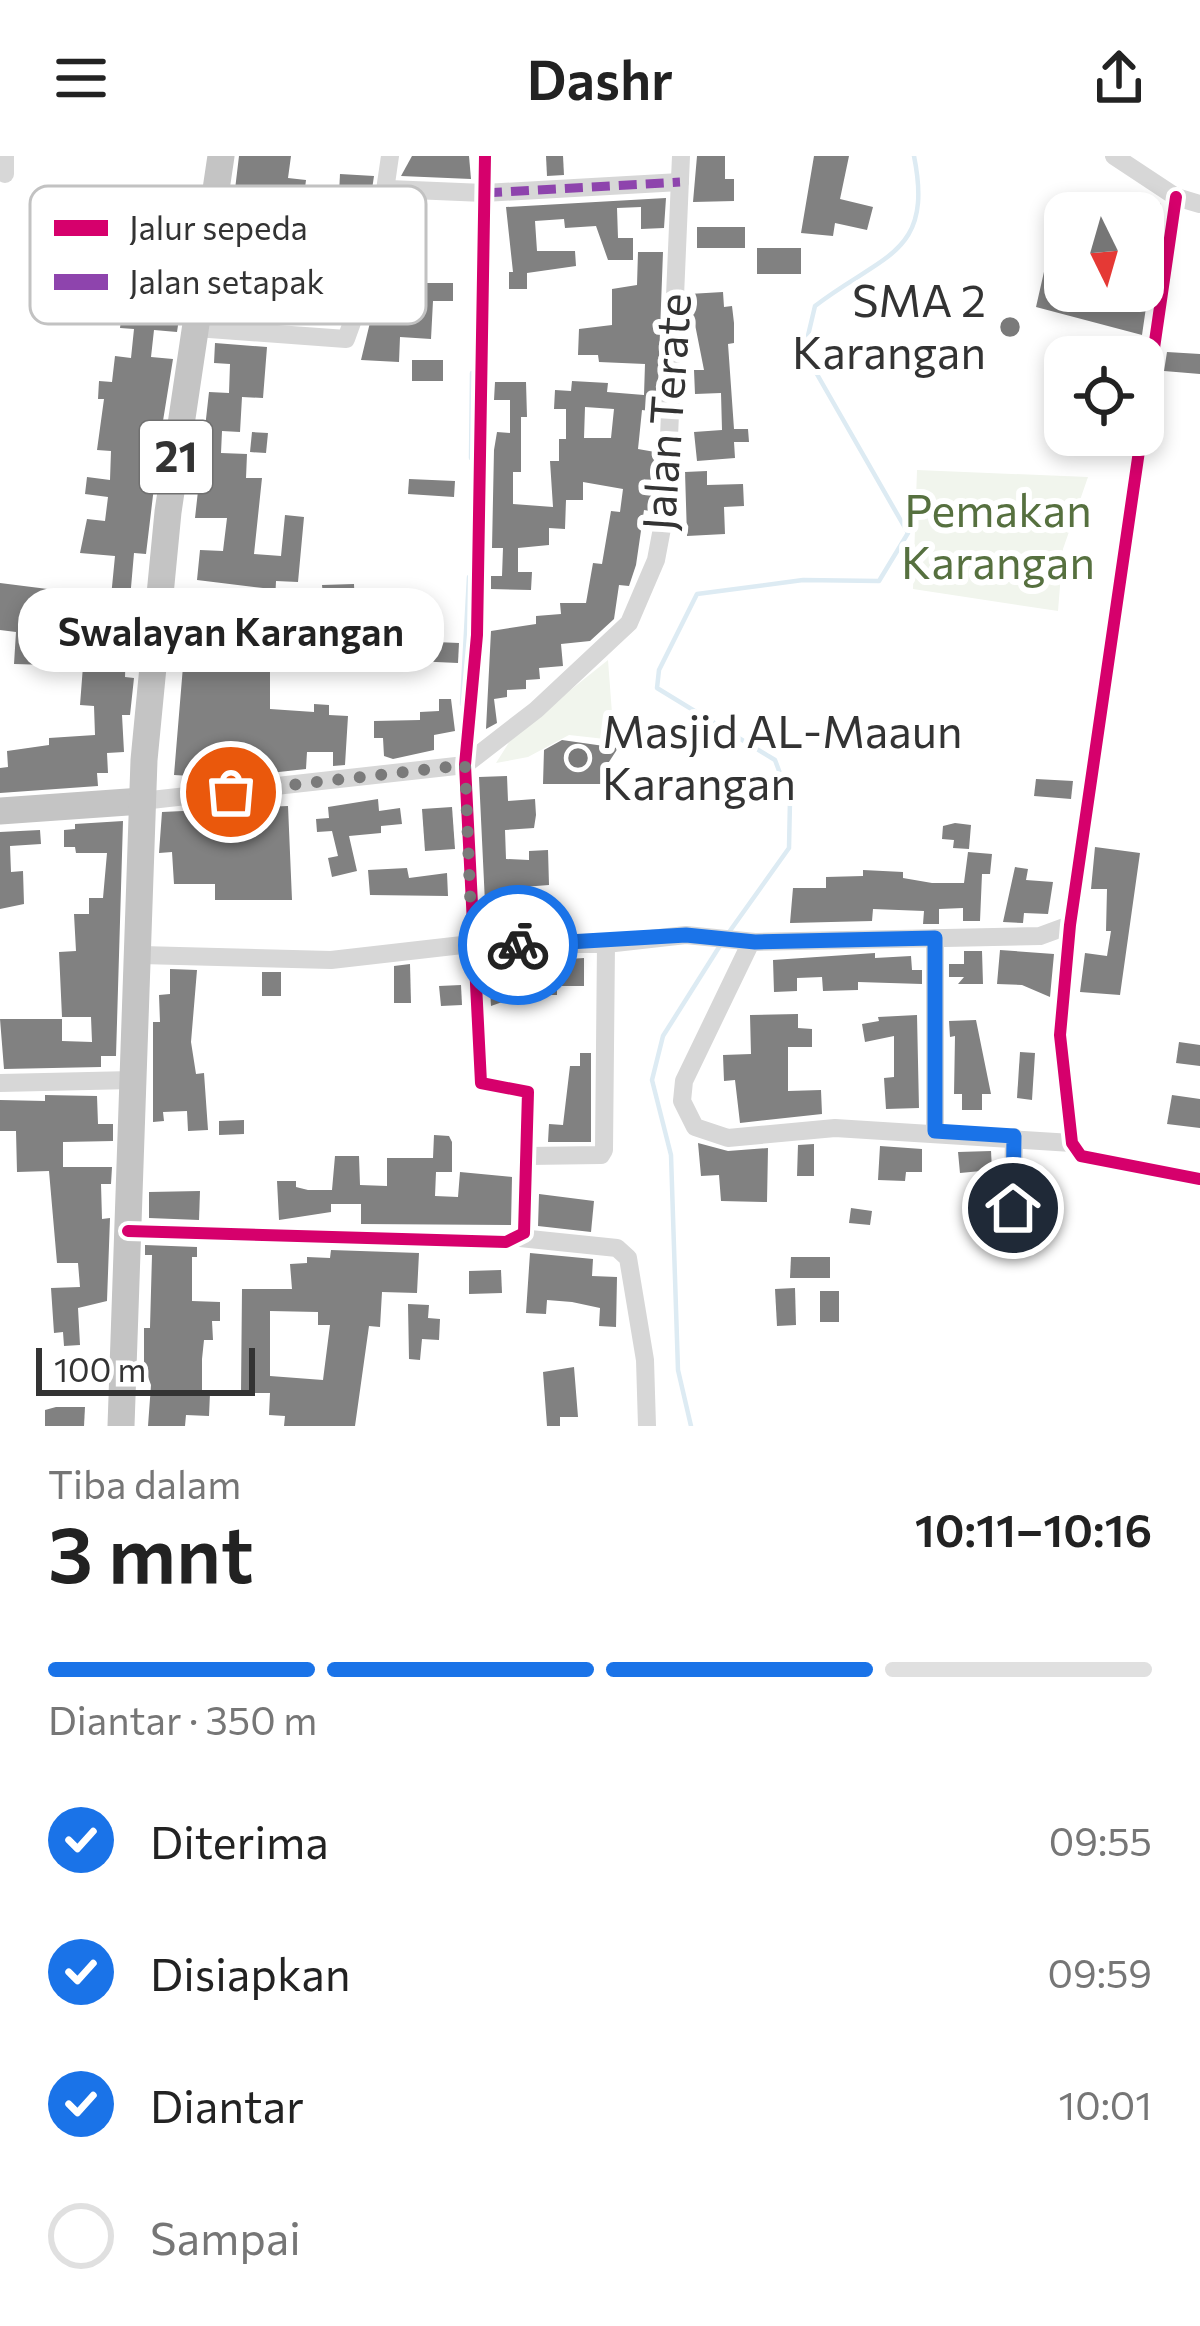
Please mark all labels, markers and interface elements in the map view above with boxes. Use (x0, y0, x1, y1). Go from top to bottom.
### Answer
icon: menu (48, 45, 114, 111)
text: Dashr (527, 45, 673, 111)
icon: share (1086, 45, 1152, 111)
legend (30, 186, 426, 324)
north arrow (1044, 192, 1164, 312)
map controls (1044, 192, 1164, 456)
text: Jalur sepeda (129, 206, 308, 247)
text: Jalan setapak (129, 260, 324, 301)
place label: SMA 2 Karangan (792, 271, 986, 378)
street label: Jalan Terate (629, 291, 700, 532)
marker: SMA 2 Karangan (997, 314, 1023, 340)
button: locate (1044, 336, 1164, 456)
road number: 21 (140, 421, 212, 493)
park label: Pemakan Karangan (901, 481, 1095, 588)
callout: Swalayan Karangan (18, 588, 444, 672)
text: Swalayan Karangan (58, 606, 404, 654)
place label: Masjid AL-Maaun Karangan (602, 702, 963, 809)
pin (180, 741, 282, 843)
marker: Masjid AL-Maaun Karangan (565, 745, 591, 771)
icon: bag (198, 759, 264, 825)
courier (458, 885, 578, 1005)
icon: bike (485, 912, 551, 978)
pin (962, 1157, 1064, 1259)
icon: home (980, 1175, 1046, 1241)
scale bar (36, 1342, 255, 1395)
text: 100 m (54, 1348, 146, 1389)
text: Tiba dalam (48, 1459, 241, 1507)
text: 10:11–10:16 (915, 1501, 1152, 1556)
text: 3 mnt (48, 1504, 254, 1599)
text: Diantar · 350 m (48, 1695, 317, 1743)
icon: check (48, 1807, 114, 1873)
text: Diterima (150, 1813, 329, 1868)
text: 09:55 (1049, 1816, 1152, 1864)
icon: check (48, 1939, 114, 2005)
text: Disiapkan (150, 1945, 351, 2000)
text: 09:59 (1048, 1948, 1152, 1996)
icon: check (48, 2071, 114, 2137)
text: Diantar (150, 2077, 304, 2132)
text: 10:01 (1059, 2080, 1152, 2128)
text: Sampai (150, 2209, 301, 2264)

